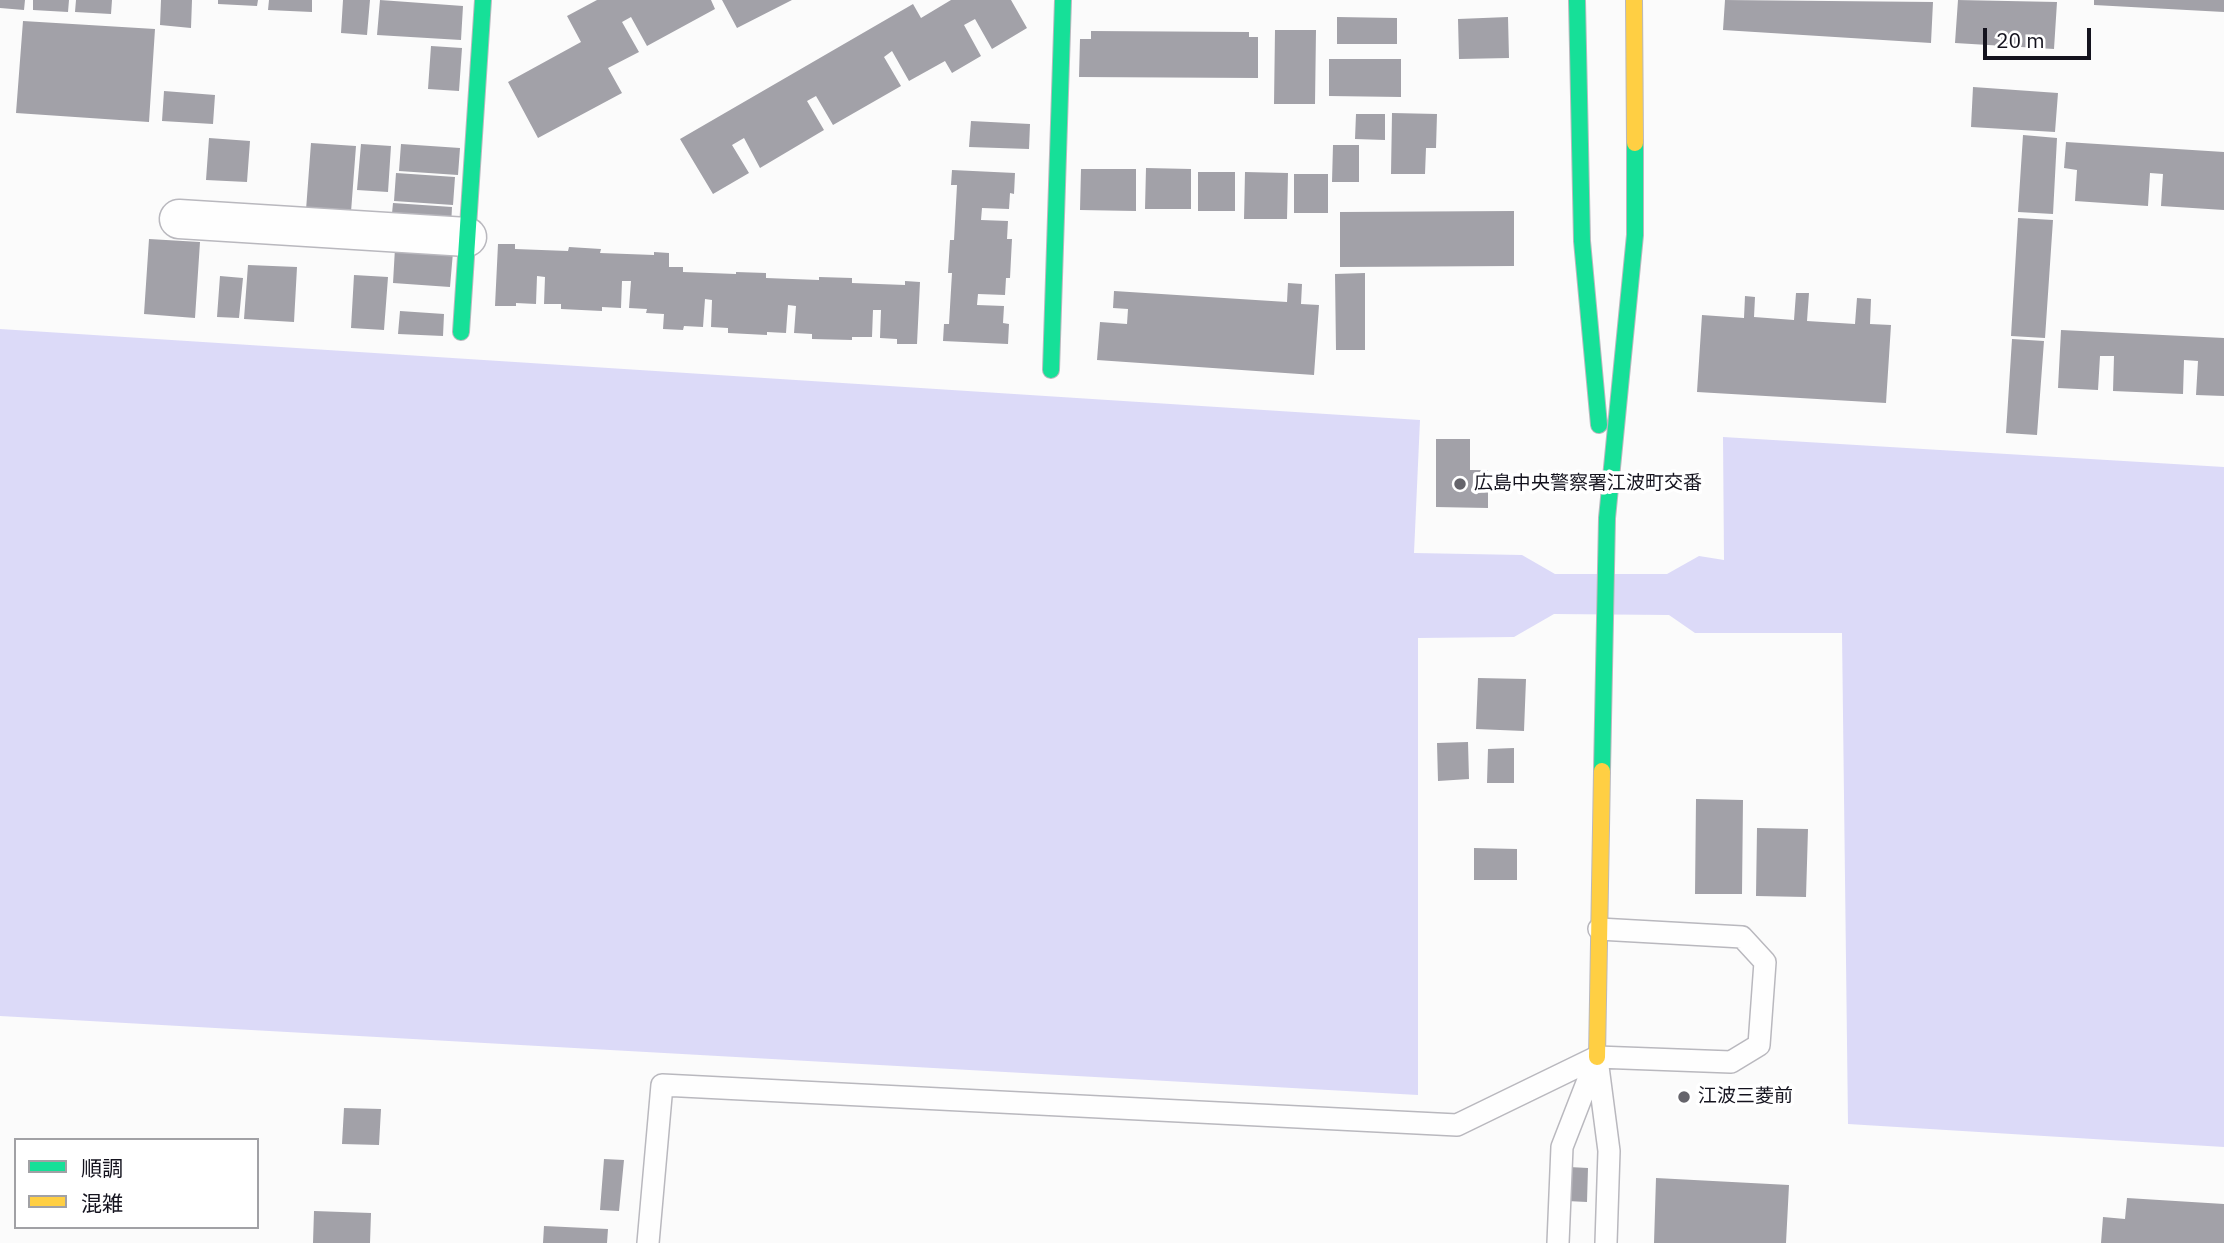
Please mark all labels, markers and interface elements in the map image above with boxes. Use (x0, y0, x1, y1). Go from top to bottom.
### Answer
scale bar (1986, 14, 2094, 58)
text: 20 m (1996, 26, 2045, 54)
place label: 広島中央警察署江波町交番 (1474, 473, 1702, 495)
marker: 広島中央警察署江波町交番 (1452, 476, 1468, 492)
place label: 江波三菱前 (1698, 1086, 1793, 1108)
marker: 江波三菱前 (1676, 1089, 1692, 1105)
legend (14, 1138, 259, 1229)
text: 順調 (81, 1154, 123, 1182)
text: 混雑 (81, 1189, 123, 1217)

